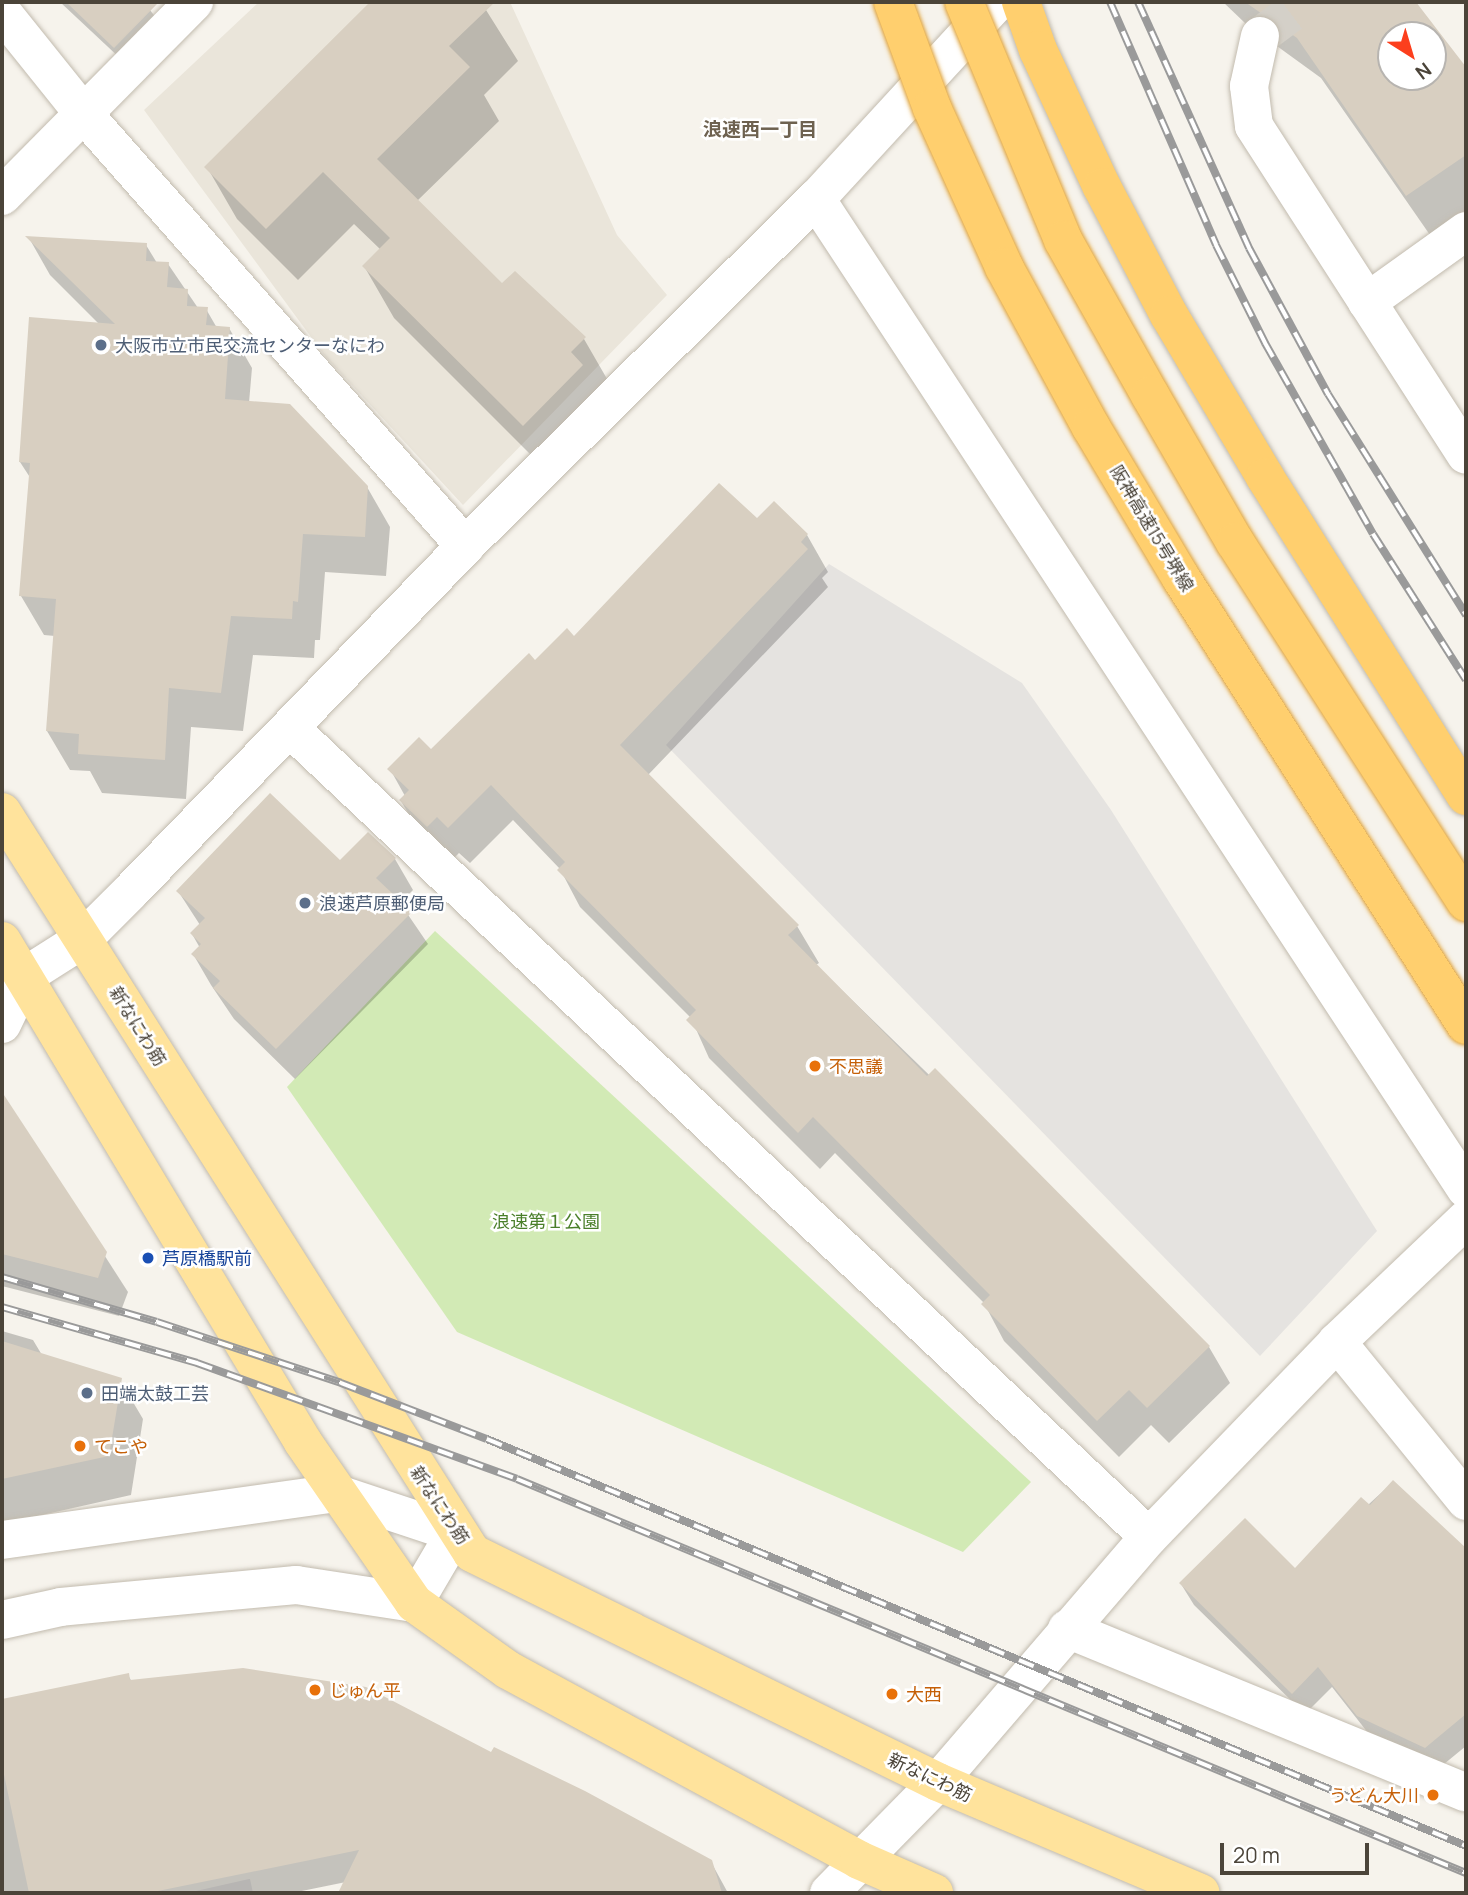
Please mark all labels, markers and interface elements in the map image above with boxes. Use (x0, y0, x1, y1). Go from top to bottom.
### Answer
north arrow (1377, 21, 1447, 91)
text: N (1410, 57, 1437, 86)
district label: 浪速西一丁目 (703, 119, 817, 141)
place label: 大阪市立市民交流センターなにわ (115, 334, 385, 356)
marker: 大阪市立市民交流センターなにわ (93, 337, 109, 353)
street label: 阪神高速15号堺線 (1106, 461, 1198, 595)
place label: 浪速芦原郵便局 (319, 892, 445, 914)
marker: 浪速芦原郵便局 (297, 895, 313, 911)
street label: 新なにわ筋 (105, 982, 171, 1070)
place label: 不思議 (829, 1055, 883, 1077)
marker: 不思議 (807, 1058, 823, 1074)
park label: 浪速第１公園 (492, 1210, 600, 1232)
place label: 芦原橋駅前 (162, 1247, 252, 1269)
marker: 芦原橋駅前 (140, 1250, 156, 1266)
place label: 田端太鼓工芸 (101, 1382, 209, 1404)
marker: 田端太鼓工芸 (79, 1385, 95, 1401)
place label: てこや (94, 1435, 148, 1457)
marker: てこや (72, 1438, 88, 1454)
street label: 新なにわ筋 (406, 1462, 474, 1548)
place label: じゅん平 (329, 1679, 401, 1701)
marker: じゅん平 (307, 1682, 323, 1698)
place label: 大西 (906, 1683, 942, 1705)
marker: 大西 (884, 1686, 900, 1702)
street label: 新なにわ筋 (885, 1748, 975, 1806)
place label: うどん大川 (1329, 1784, 1419, 1806)
marker: うどん大川 (1425, 1787, 1441, 1803)
scale bar (1223, 1828, 1372, 1872)
text: 20 m (1233, 1841, 1280, 1869)

